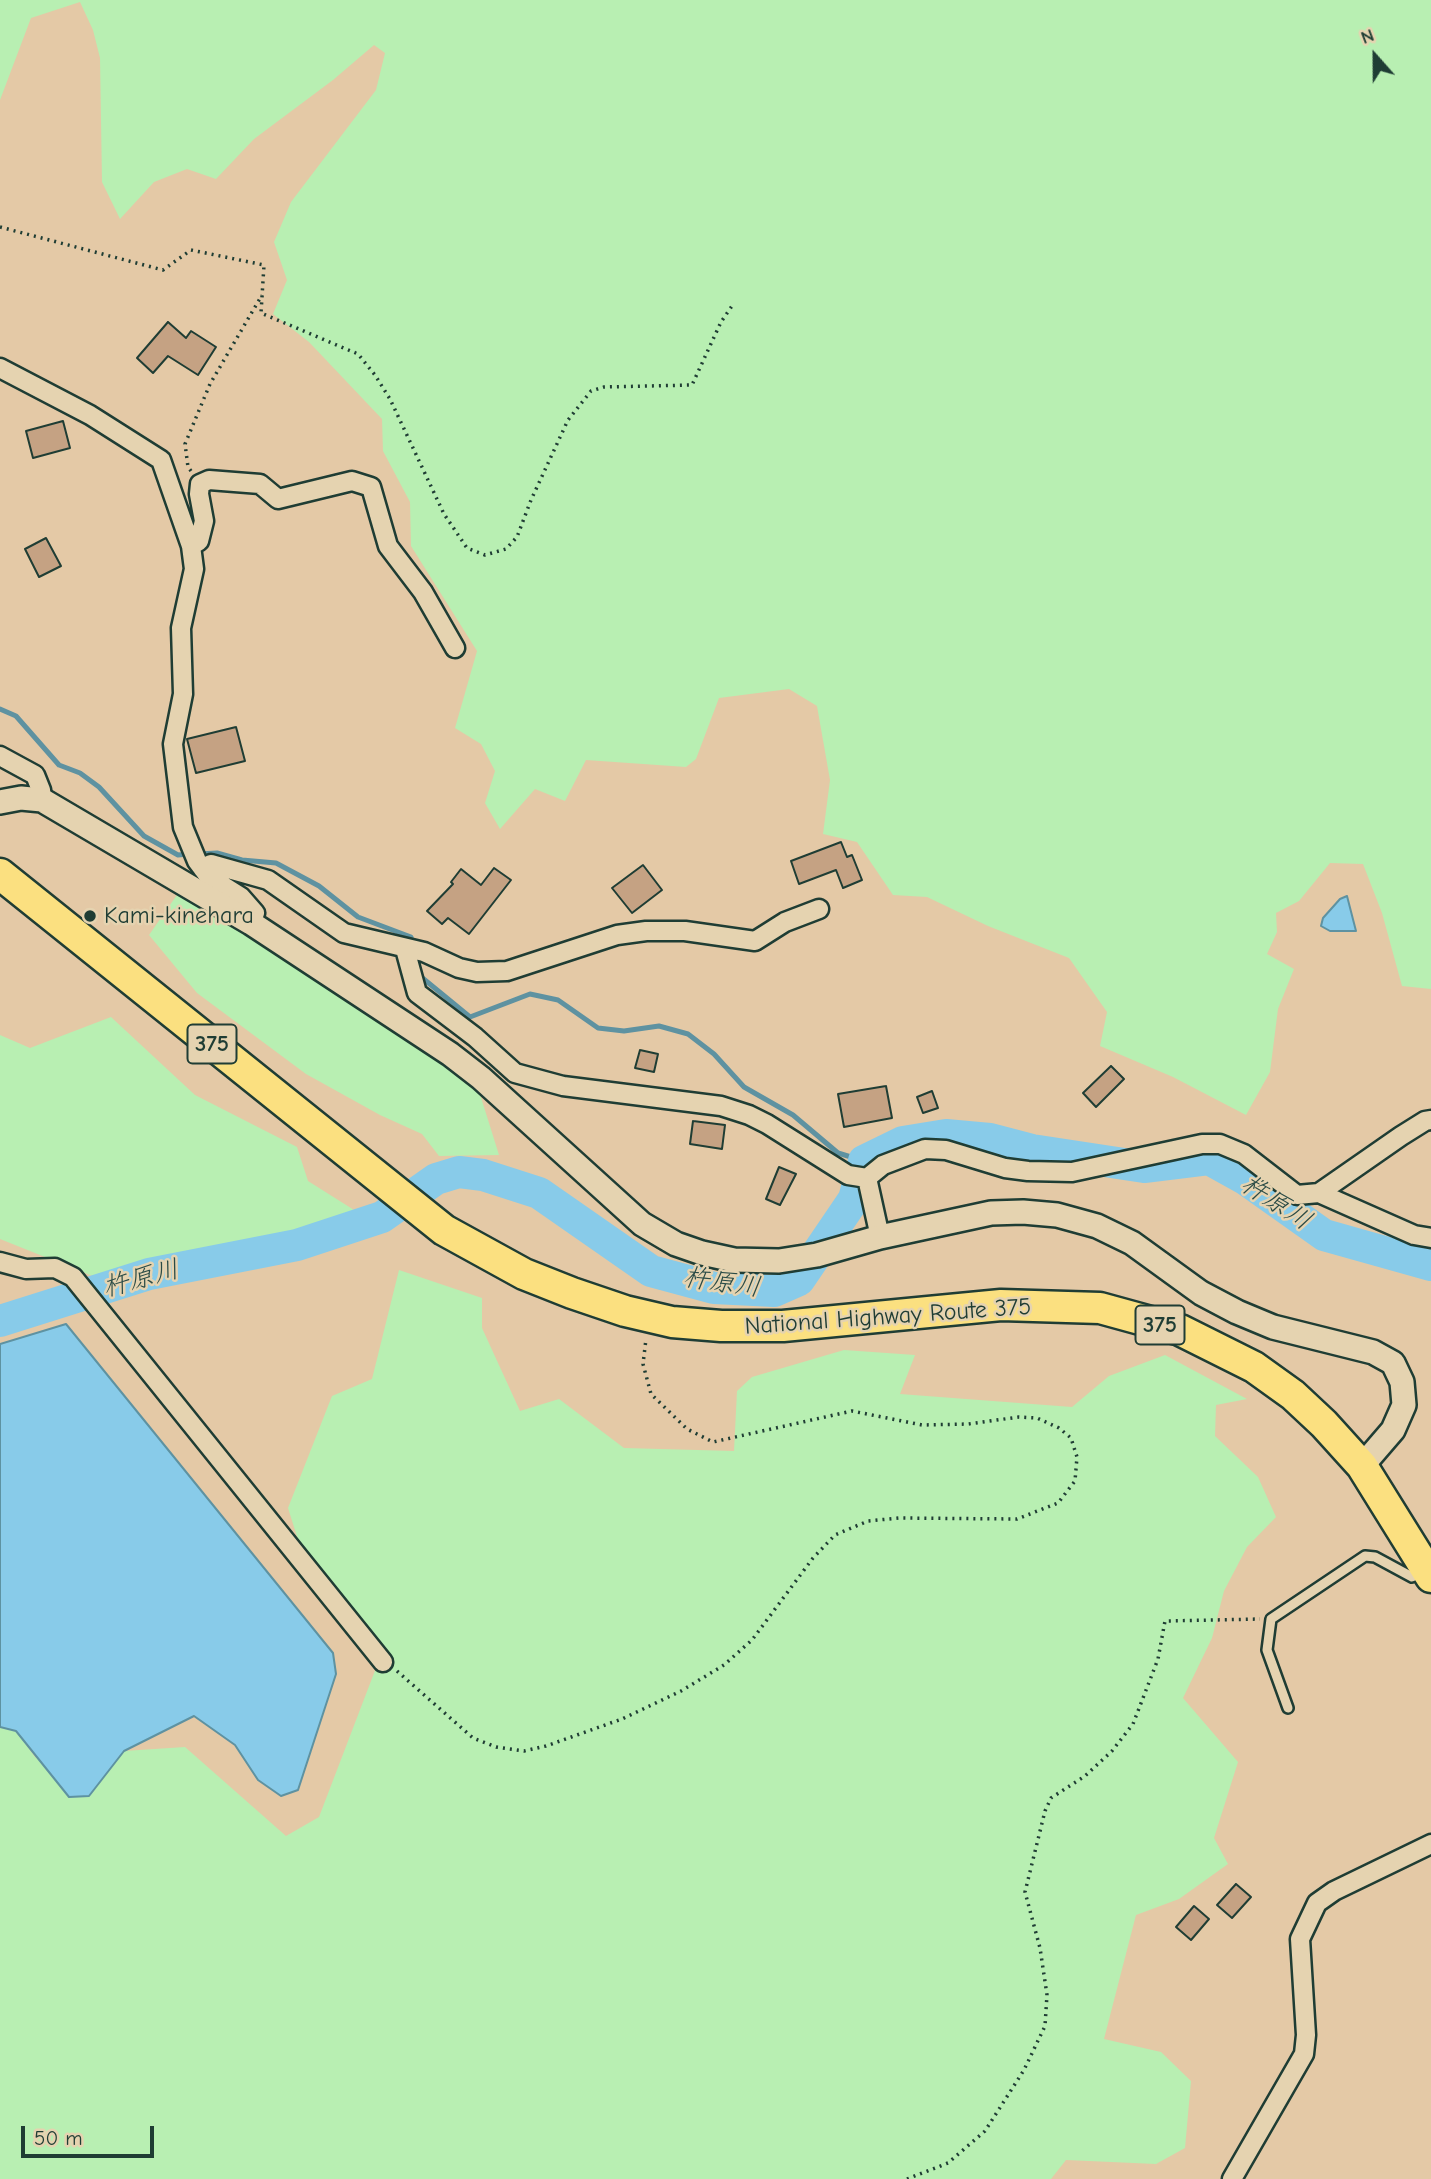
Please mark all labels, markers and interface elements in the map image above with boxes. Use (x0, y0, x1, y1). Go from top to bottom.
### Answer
north arrow (1340, 21, 1410, 91)
text: N (1358, 24, 1377, 49)
place label: Kami-kinehara (104, 902, 254, 930)
marker: Kami-kinehara (82, 908, 98, 924)
road number: 375 (188, 1024, 236, 1064)
water label: 杵原川 (1235, 1169, 1317, 1237)
water label: 杵原川 (99, 1254, 183, 1304)
water label: 杵原川 (681, 1262, 763, 1304)
street label: National Highway Route 375 (744, 1293, 1032, 1341)
road number: 375 (1136, 1306, 1184, 1344)
scale bar (24, 2112, 158, 2156)
text: 50 m (34, 2126, 83, 2150)

